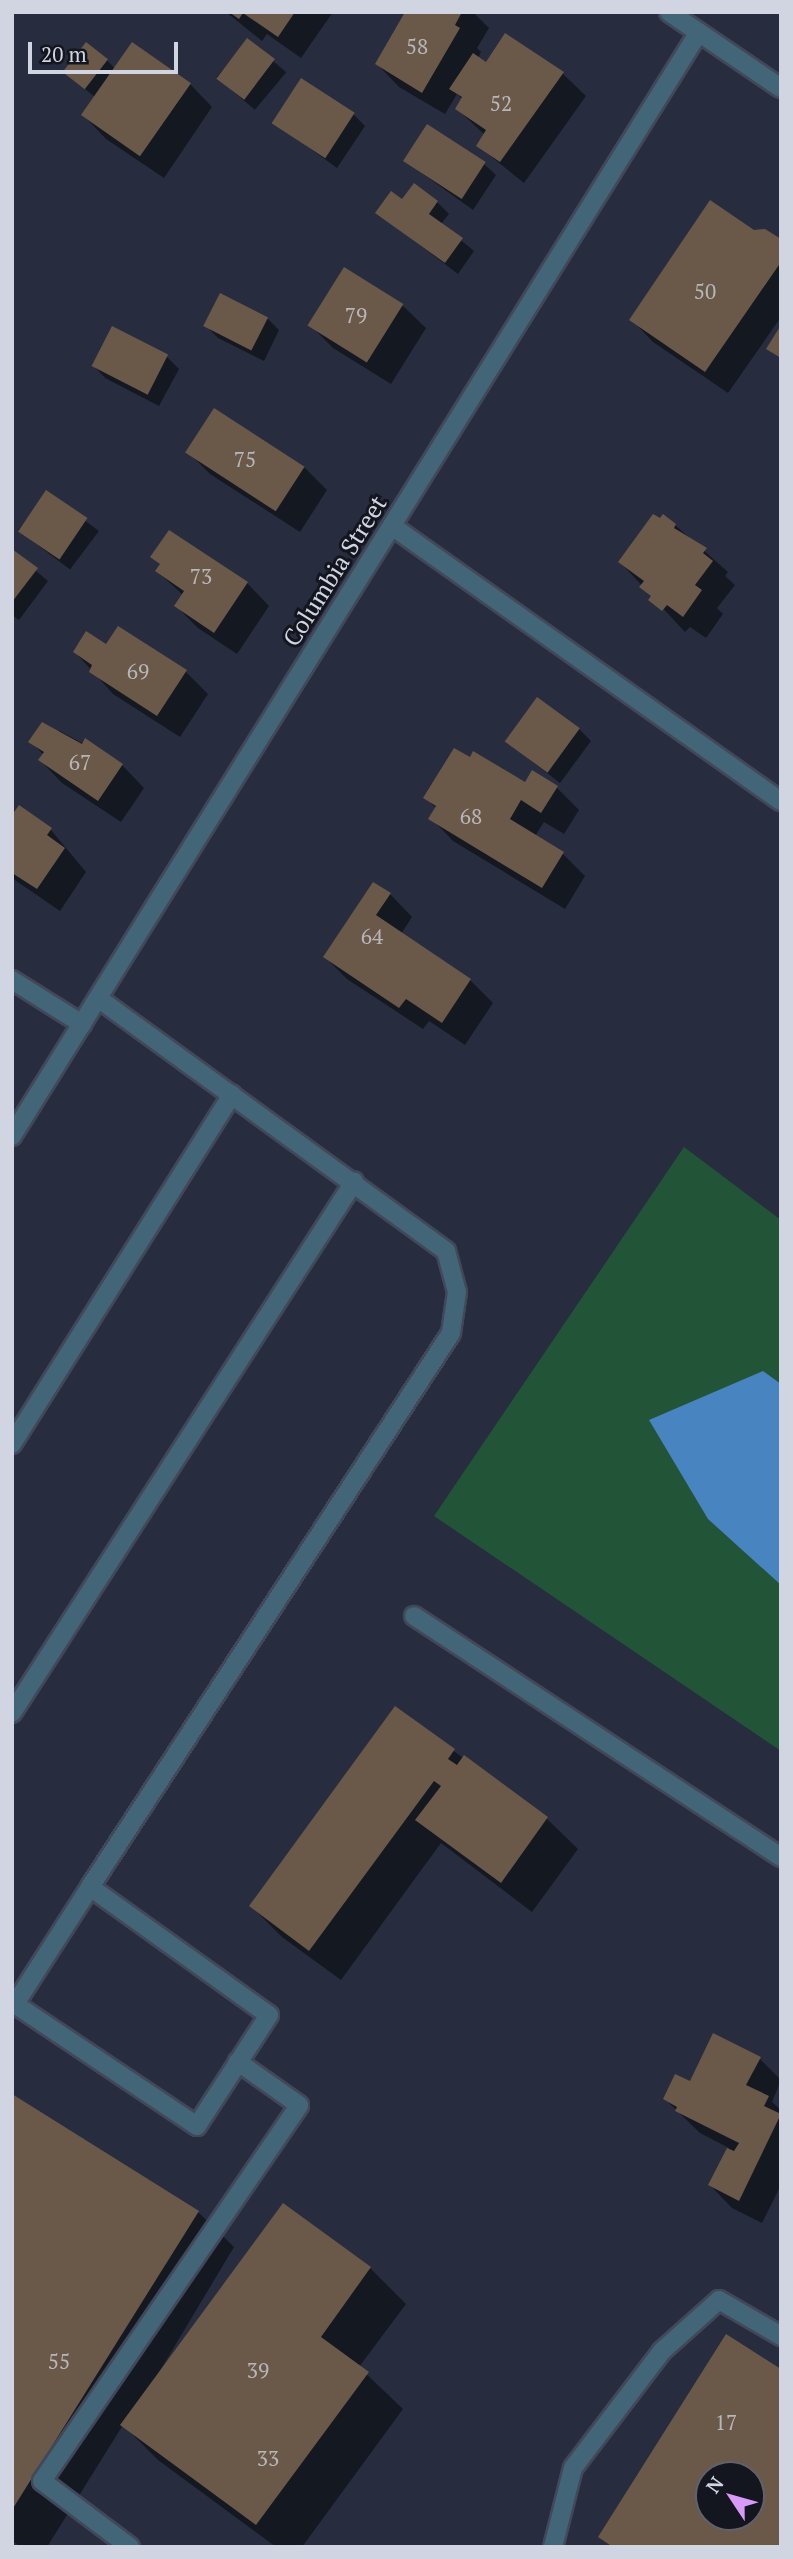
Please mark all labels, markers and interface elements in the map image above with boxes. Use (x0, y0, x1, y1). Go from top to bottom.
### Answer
scale bar (32, 28, 182, 72)
house number: 58 (406, 33, 428, 59)
text: 20 m (41, 40, 87, 68)
house number: 52 (490, 90, 512, 116)
house number: 50 (694, 278, 716, 304)
house number: 79 (345, 302, 367, 328)
house number: 75 (234, 446, 256, 472)
street label: Columbia Street (277, 490, 393, 652)
house number: 73 (190, 563, 212, 589)
house number: 69 (127, 658, 149, 684)
house number: 67 (69, 749, 91, 775)
house number: 68 (460, 803, 482, 829)
house number: 64 (361, 923, 383, 949)
house number: 55 (48, 2348, 70, 2374)
house number: 39 (247, 2357, 269, 2383)
house number: 17 (715, 2409, 737, 2435)
house number: 33 (257, 2445, 279, 2471)
north arrow (695, 2461, 765, 2531)
text: N (700, 2471, 729, 2498)

